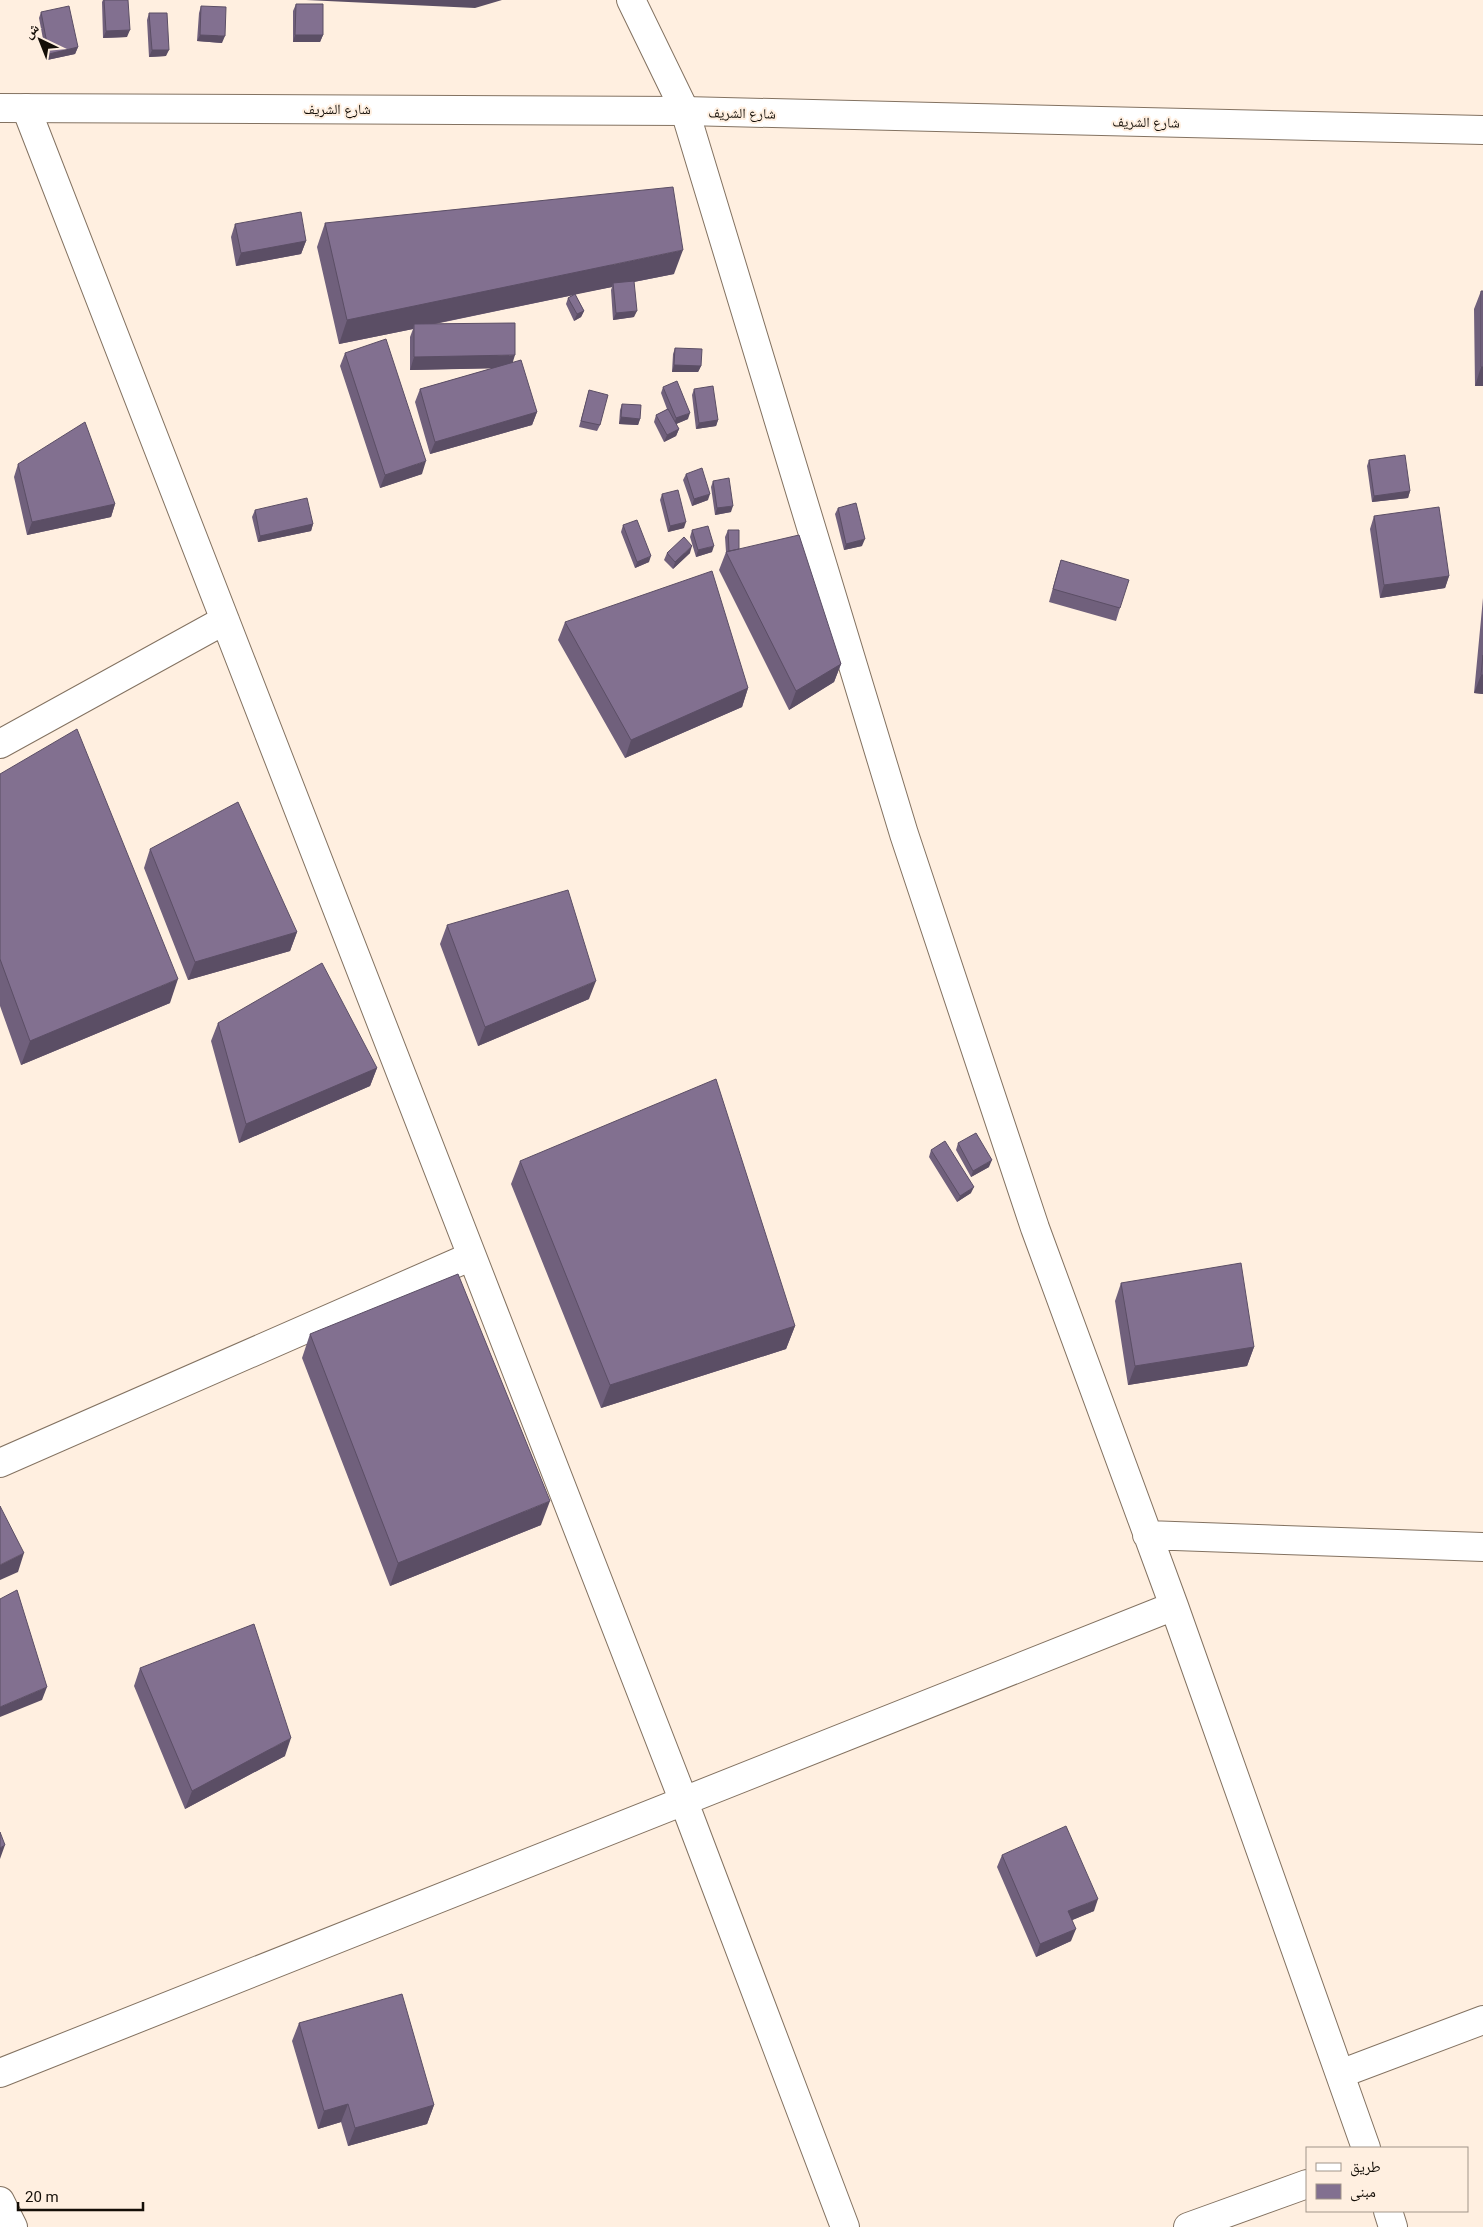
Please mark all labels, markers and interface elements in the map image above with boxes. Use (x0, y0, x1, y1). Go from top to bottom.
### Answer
north arrow (15, 15, 65, 65)
text: ش (20, 19, 43, 42)
street label: شارع الشريف (303, 101, 371, 119)
street label: شارع الشريف (708, 104, 776, 124)
street label: شارع الشريف (1112, 113, 1180, 133)
legend (1306, 2147, 1468, 2212)
text: طريق (1350, 2158, 1381, 2177)
scale bar (18, 2180, 142, 2212)
text: مبنى (1350, 2183, 1376, 2202)
text: 20 m (25, 2188, 59, 2206)

